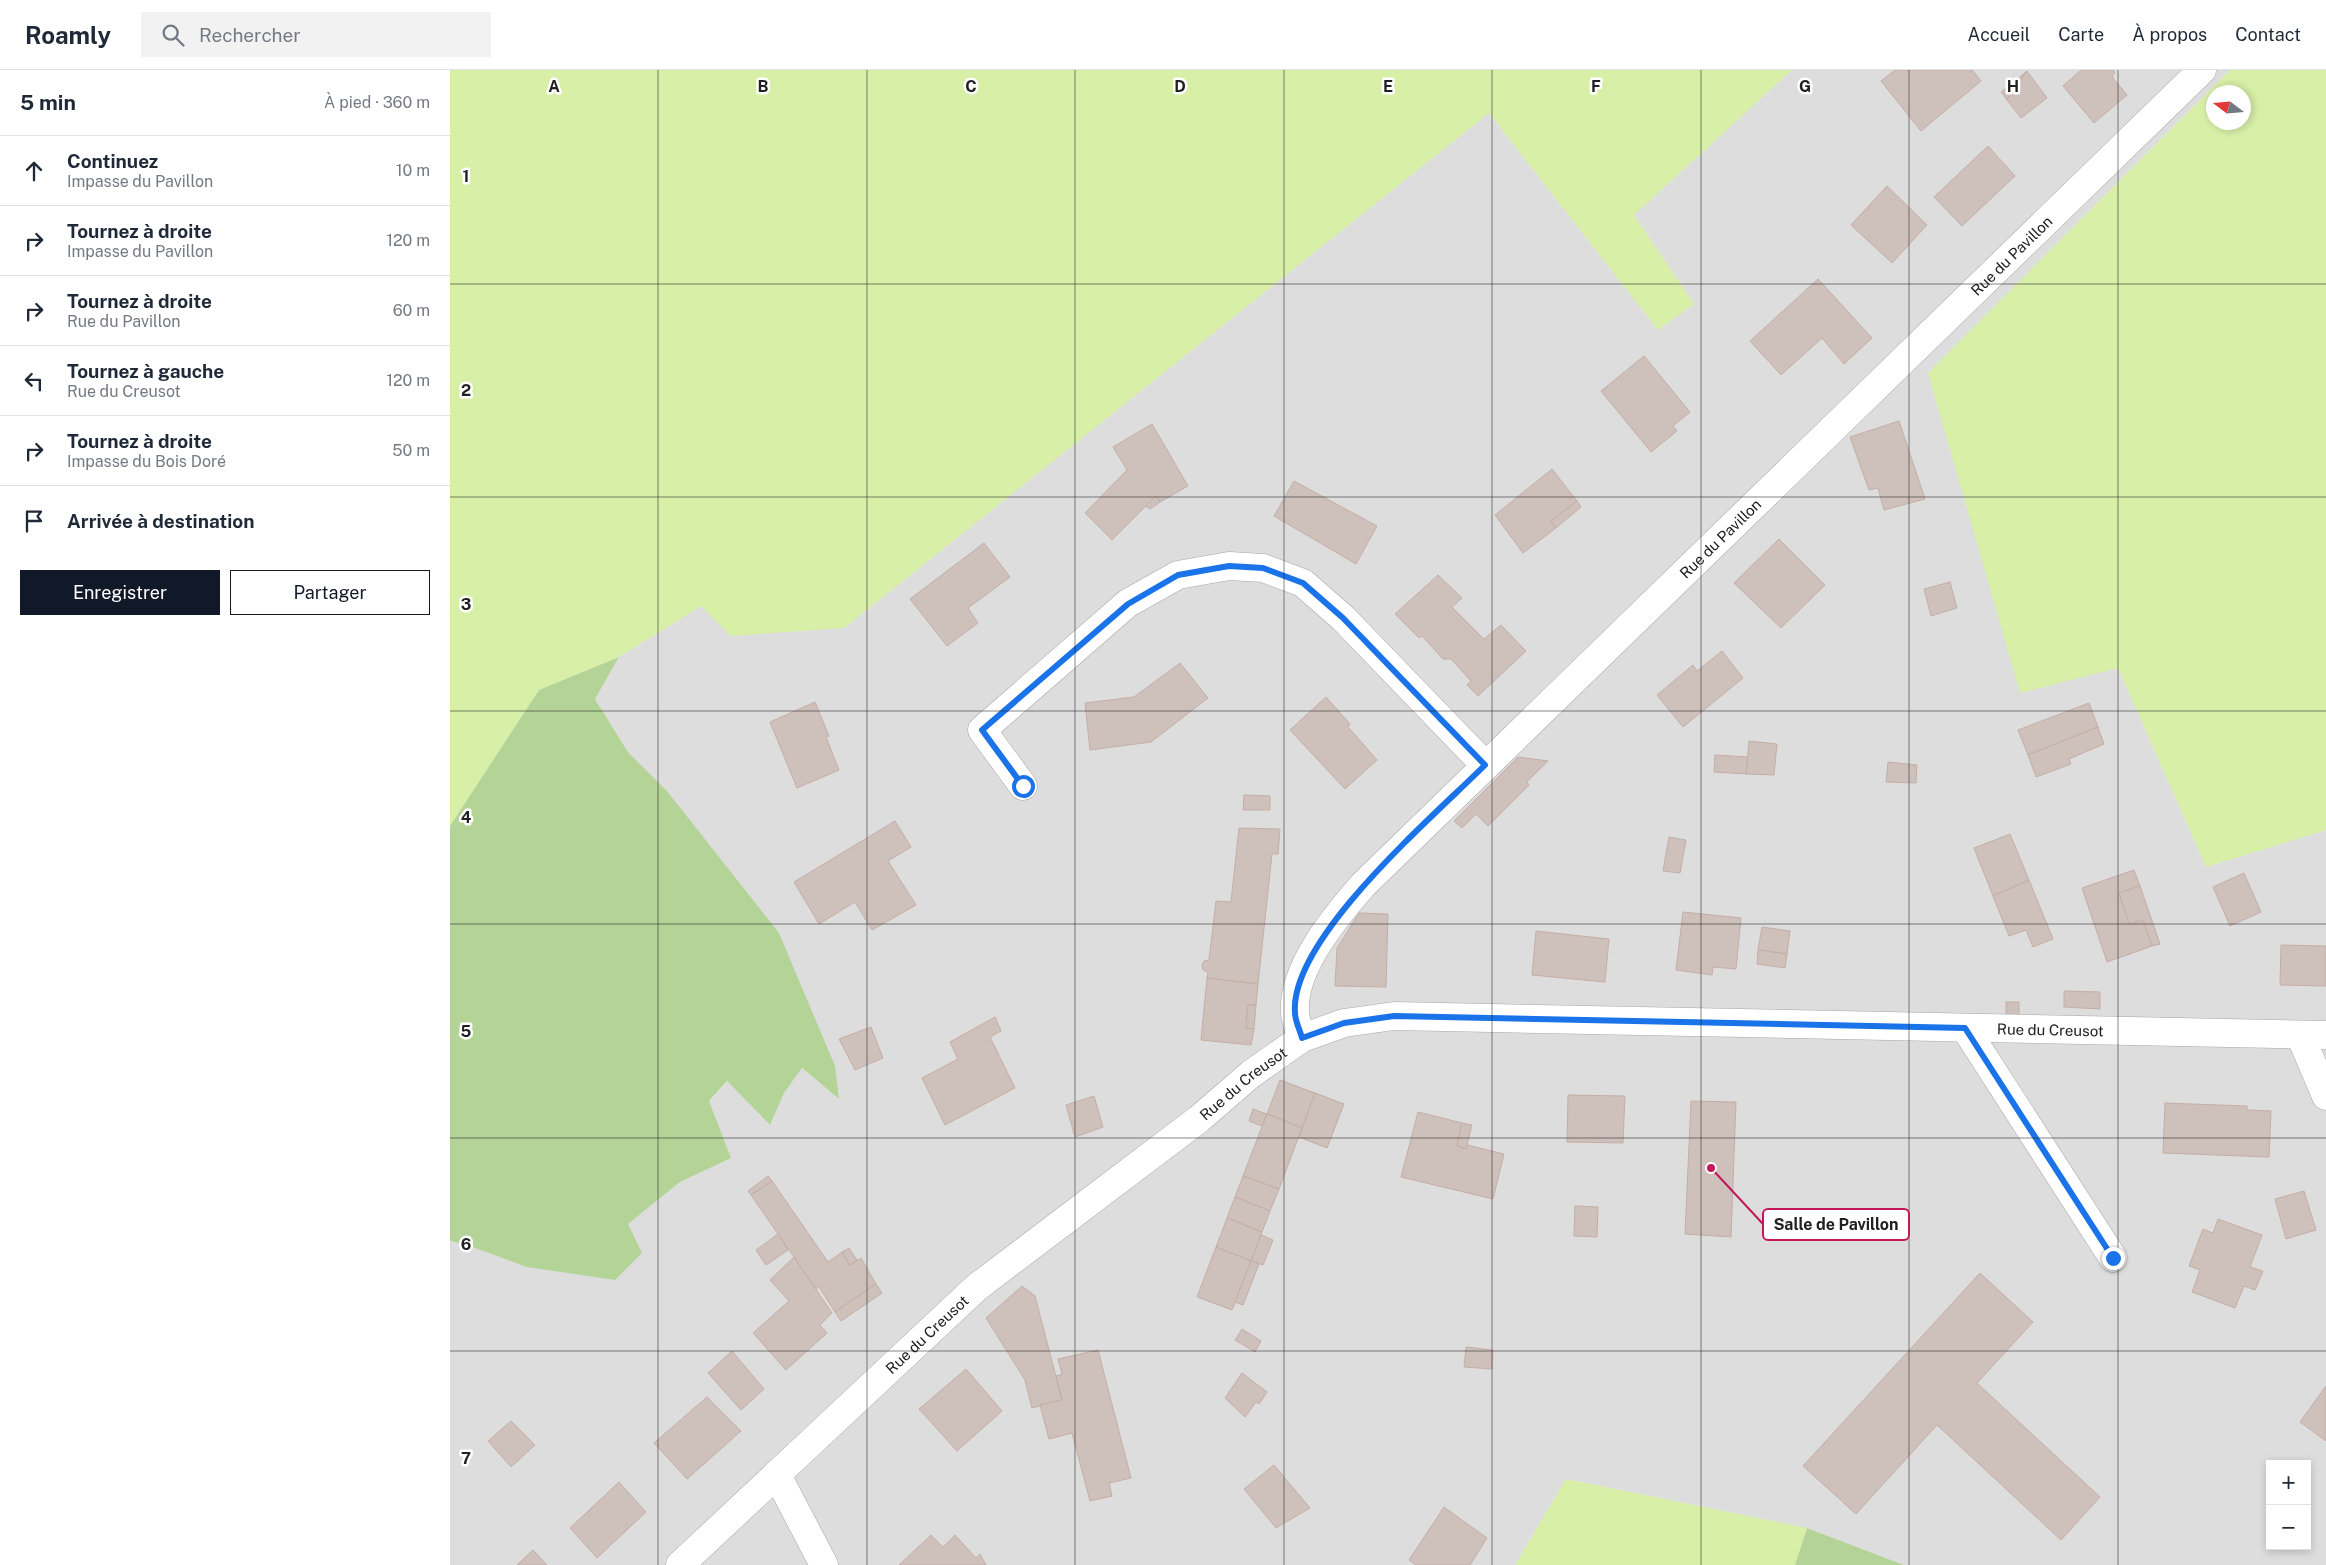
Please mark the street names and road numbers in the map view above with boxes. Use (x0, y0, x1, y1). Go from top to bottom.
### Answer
street label: Rue du Pavillon (1967, 212, 2055, 299)
street label: Rue du Pavillon (1676, 495, 1764, 581)
street label: Rue du Creusot (1997, 1020, 2104, 1039)
street label: Rue du Creusot (1196, 1043, 1290, 1123)
street label: Rue du Creusot (882, 1291, 972, 1377)

